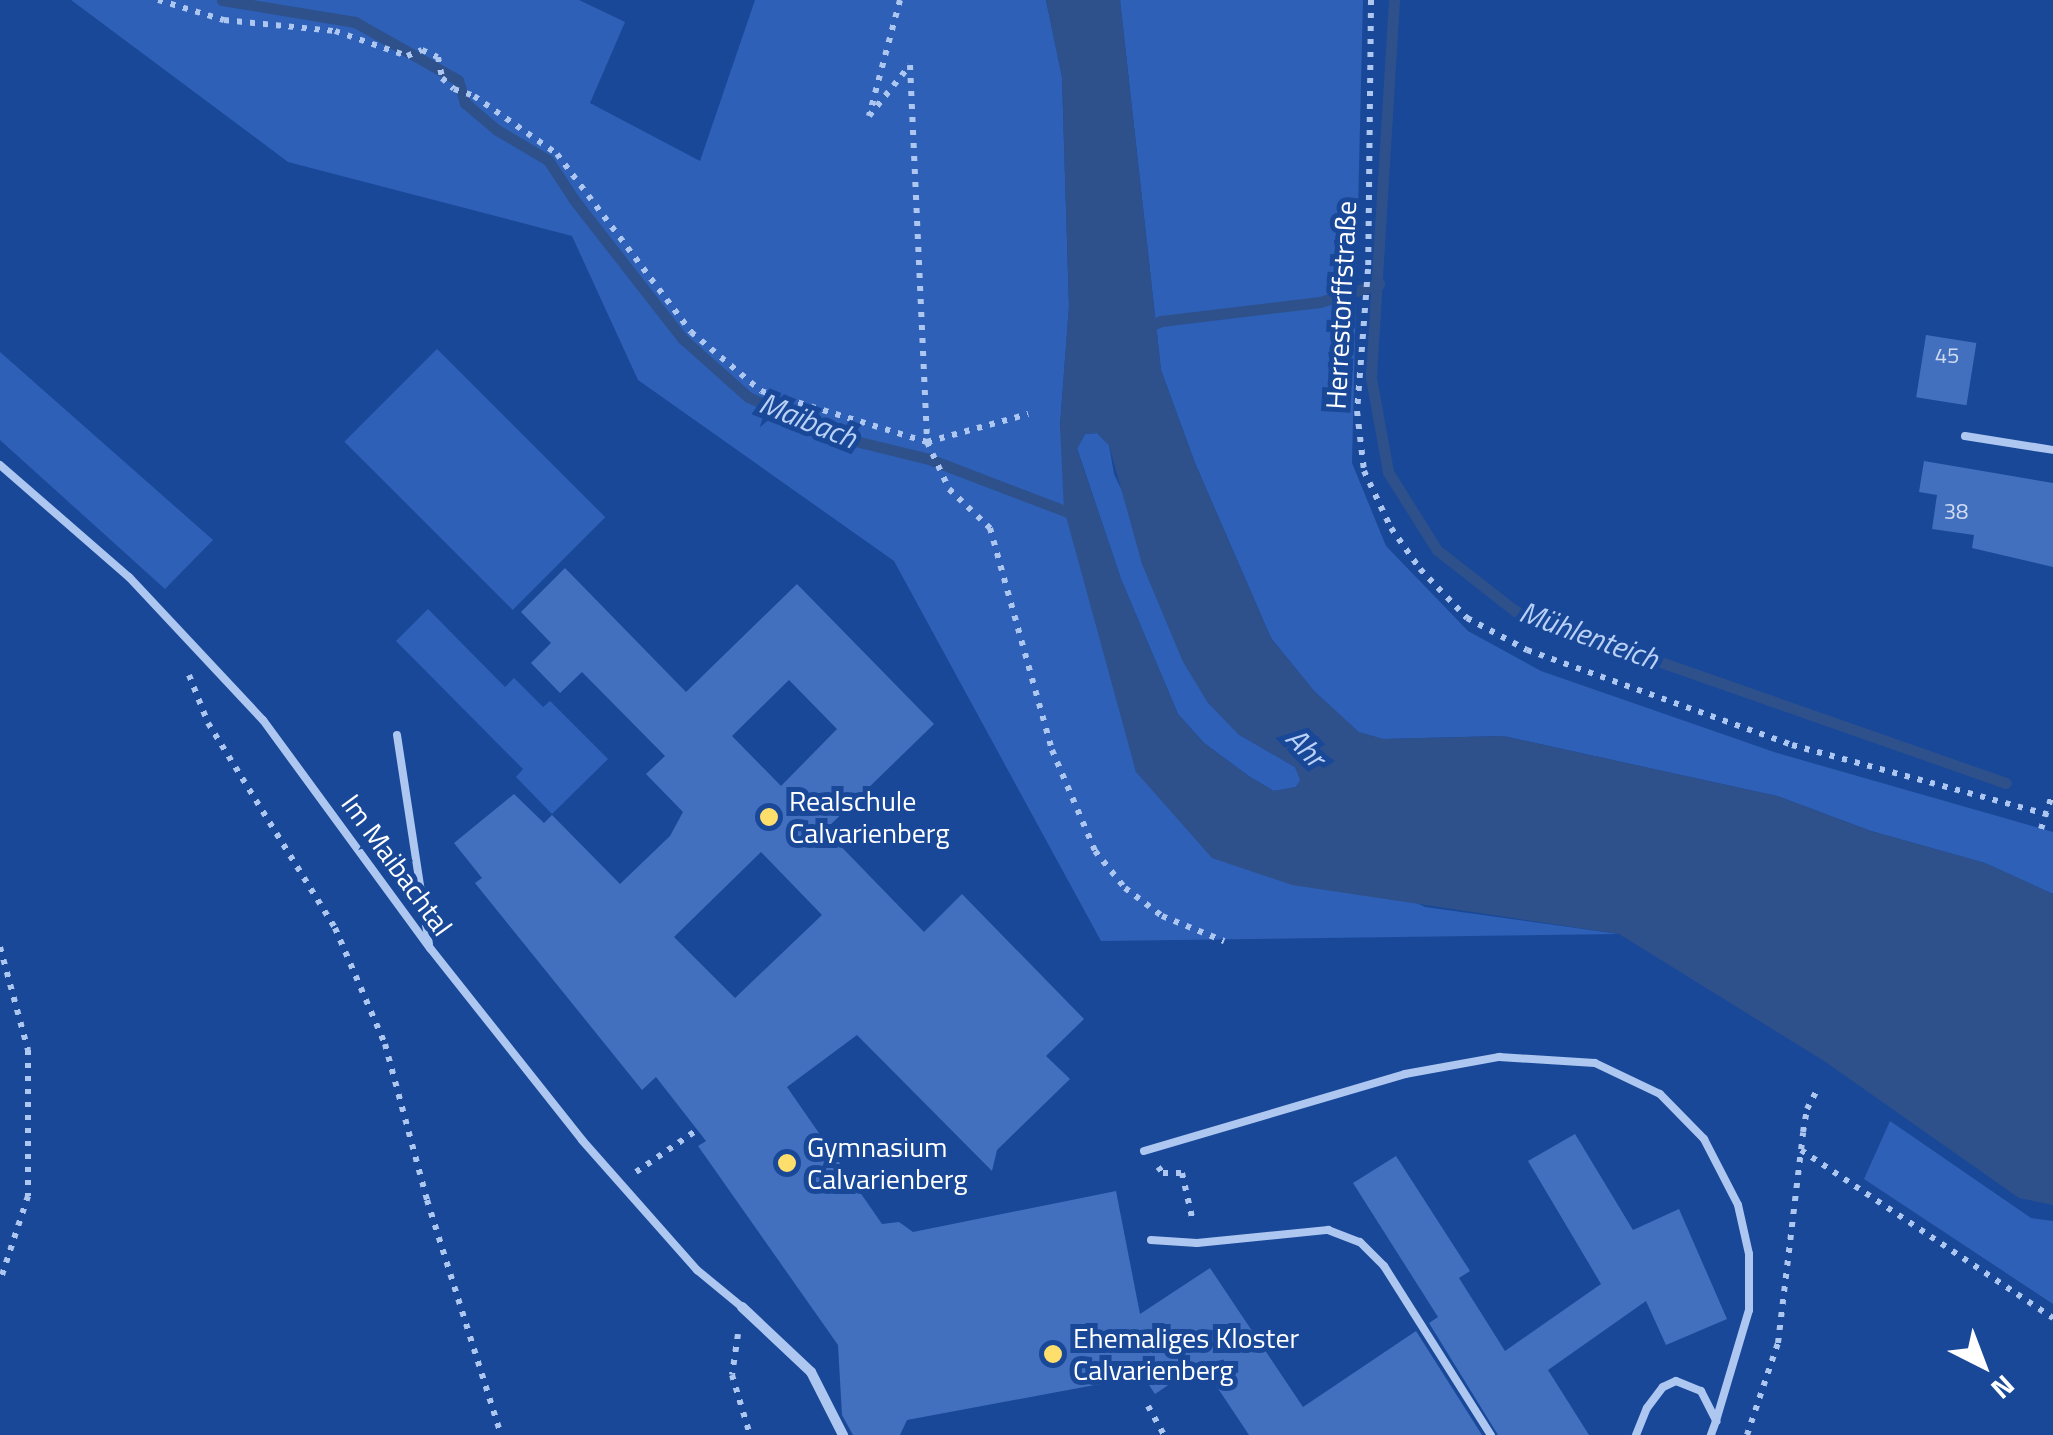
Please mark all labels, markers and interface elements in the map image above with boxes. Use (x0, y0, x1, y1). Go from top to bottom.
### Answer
street label: Herrestorffstraße (1319, 200, 1363, 410)
house number: 45 (1935, 343, 1959, 369)
water label: Maibach (754, 384, 862, 456)
house number: 38 (1944, 499, 1968, 525)
water label: Mühlenteich (1515, 593, 1663, 677)
water label: Ahr (1279, 720, 1333, 774)
place label: Realschule Calvarienberg (789, 784, 950, 850)
street label: Im Maibachtal (335, 788, 459, 942)
marker: Realschule Calvarienberg (758, 806, 780, 828)
place label: Gymnasium Calvarienberg (807, 1130, 968, 1196)
marker: Gymnasium Calvarienberg (776, 1152, 798, 1174)
north arrow (1933, 1315, 2033, 1415)
place label: Ehemaliges Kloster Calvarienberg (1073, 1321, 1299, 1387)
marker: Ehemaliges Kloster Calvarienberg (1042, 1343, 1064, 1365)
text: N (1982, 1365, 2025, 1410)

